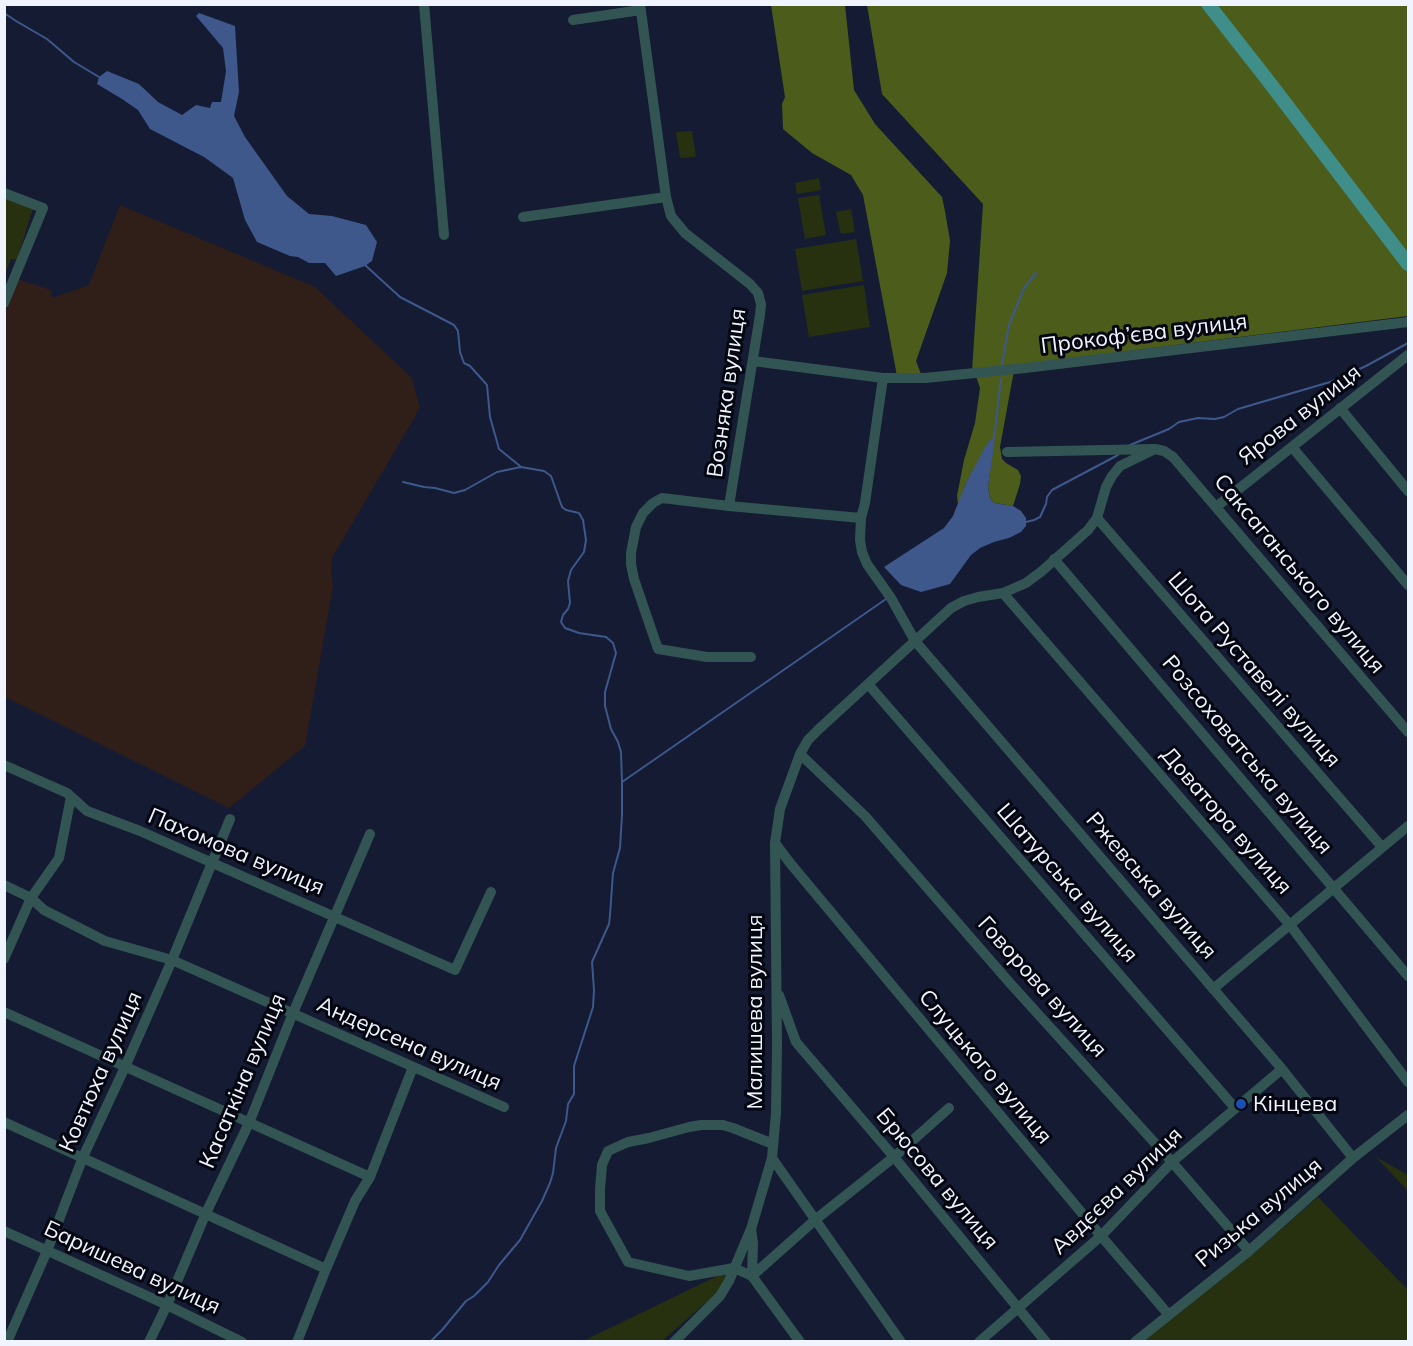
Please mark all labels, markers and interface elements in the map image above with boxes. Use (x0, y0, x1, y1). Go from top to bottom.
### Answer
street label: Возняка вулиця (702, 307, 752, 479)
street label: Прокоф’єва вулиця (1039, 308, 1249, 360)
street label: Ярова вулиця (1234, 359, 1366, 471)
street label: Саксаганського вулиця (1208, 469, 1390, 679)
street label: Шота Руставелі вулиця (1162, 567, 1346, 773)
street label: Розсоховатська вулиця (1156, 650, 1338, 860)
street label: Доватора вулиця (1155, 742, 1297, 900)
street label: Шатурська вулиця (991, 798, 1143, 968)
street label: Пахомова вулиця (144, 803, 328, 901)
street label: Ржевська вулиця (1080, 807, 1222, 965)
street label: Говорова вулиця (972, 911, 1112, 1063)
street label: Малишева вулиця (742, 915, 768, 1109)
street label: Слуцького вулиця (913, 984, 1057, 1150)
street label: Ковтюха вулиця (54, 988, 148, 1156)
street label: Касаткіна вулиця (194, 990, 292, 1172)
street label: Андерсена вулиця (313, 991, 505, 1097)
place label: Кінцева (1253, 1091, 1337, 1117)
marker: Кінцева (1234, 1097, 1248, 1111)
street label: Брюсова вулиця (870, 1103, 1004, 1255)
street label: Авдєєва вулиця (1046, 1122, 1188, 1260)
street label: Ризька вулиця (1191, 1153, 1327, 1273)
street label: Баришева вулиця (40, 1216, 224, 1320)

